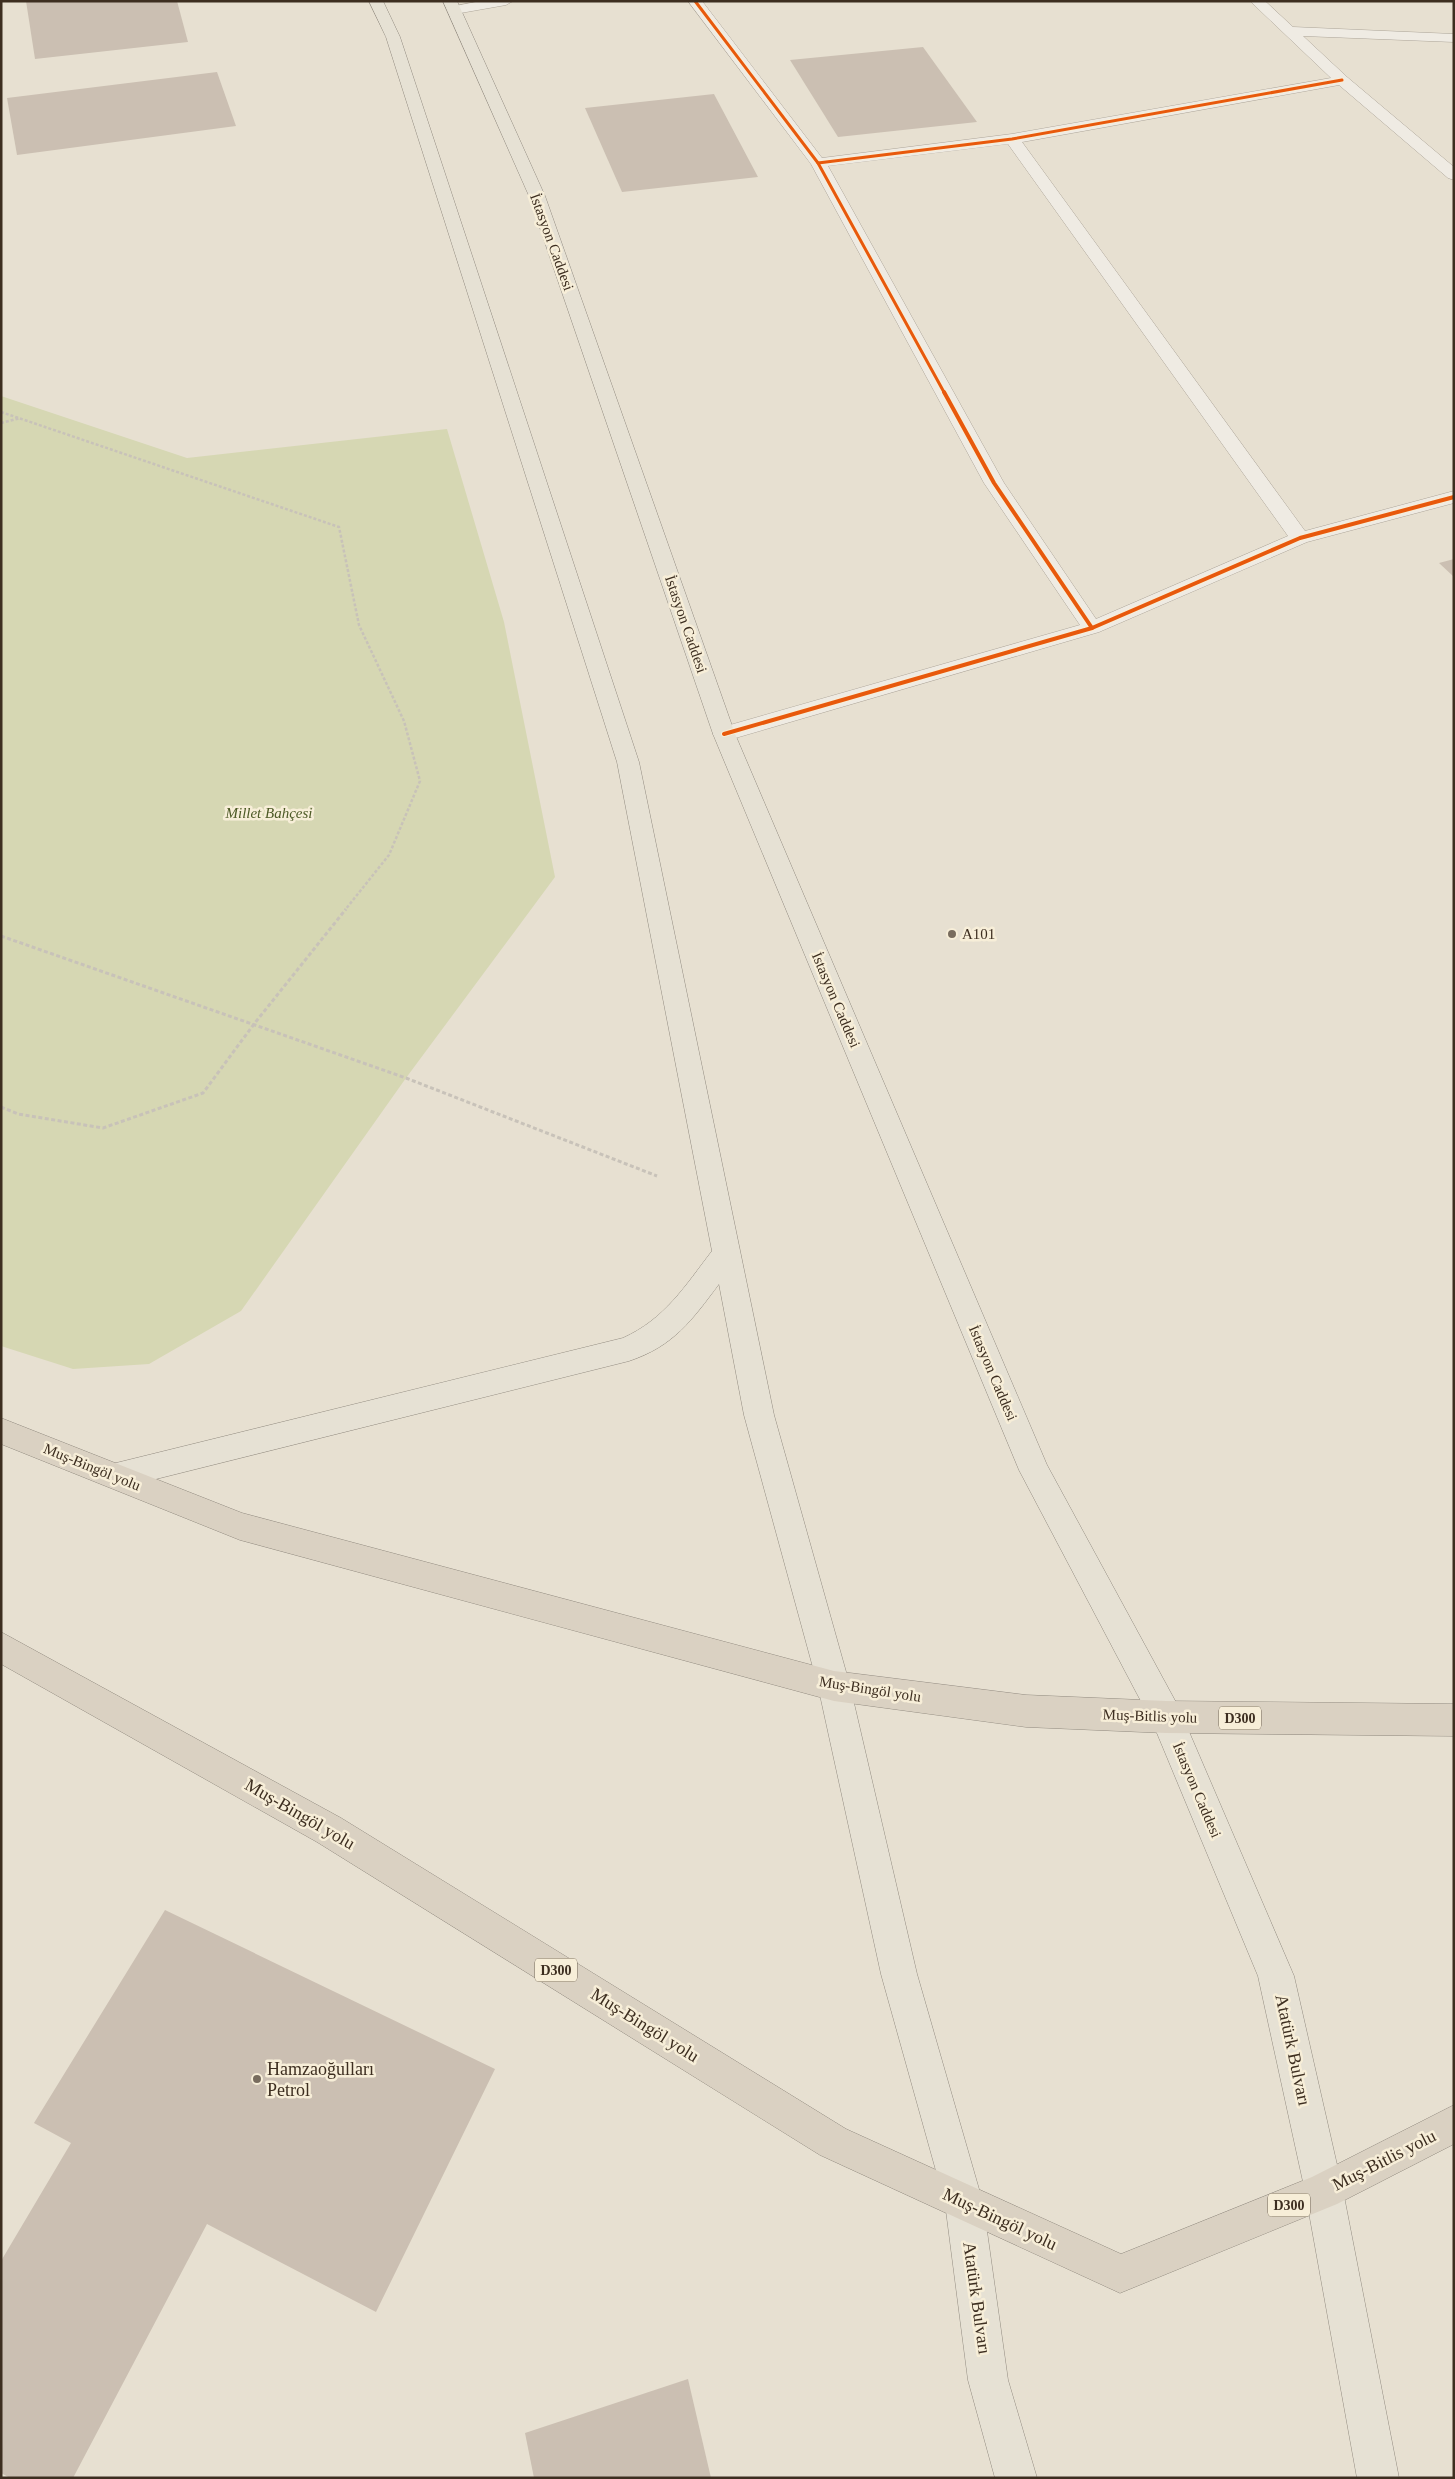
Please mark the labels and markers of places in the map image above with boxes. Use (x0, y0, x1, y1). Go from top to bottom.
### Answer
place label: A101 (962, 926, 995, 942)
marker: A101 (946, 928, 958, 940)
place label: Hamzaoğulları Petrol (267, 2059, 374, 2100)
marker: Hamzaoğulları Petrol (251, 2073, 263, 2085)

